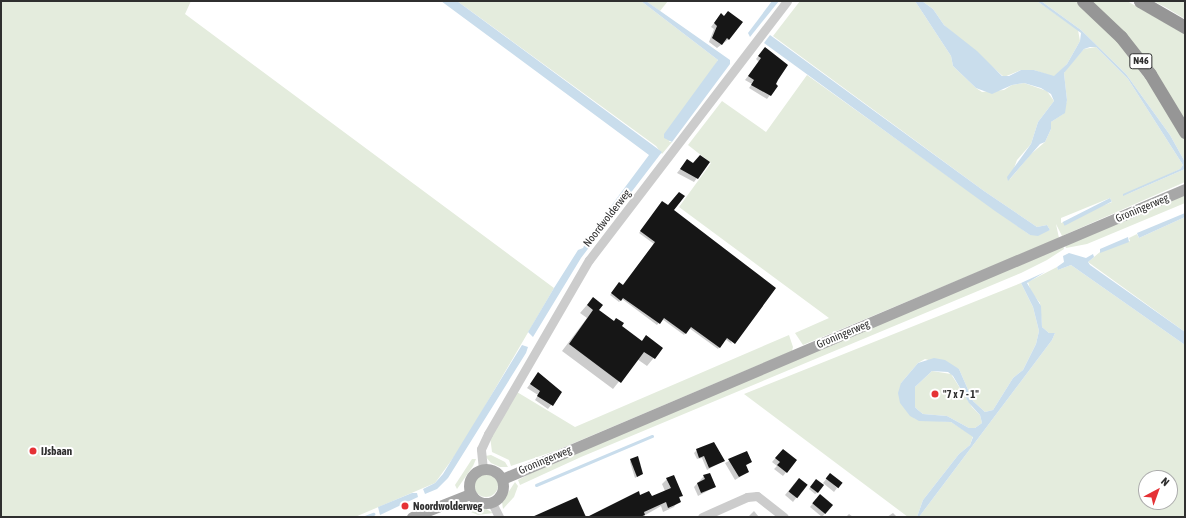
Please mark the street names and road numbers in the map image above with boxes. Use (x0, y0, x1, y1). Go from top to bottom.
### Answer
road number: N46 (1129, 53, 1153, 69)
street label: Noordwolderweg (580, 187, 634, 249)
street label: Groningerweg (1113, 191, 1171, 225)
street label: Groningerweg (814, 317, 872, 351)
street label: Groningerweg (516, 443, 574, 477)

